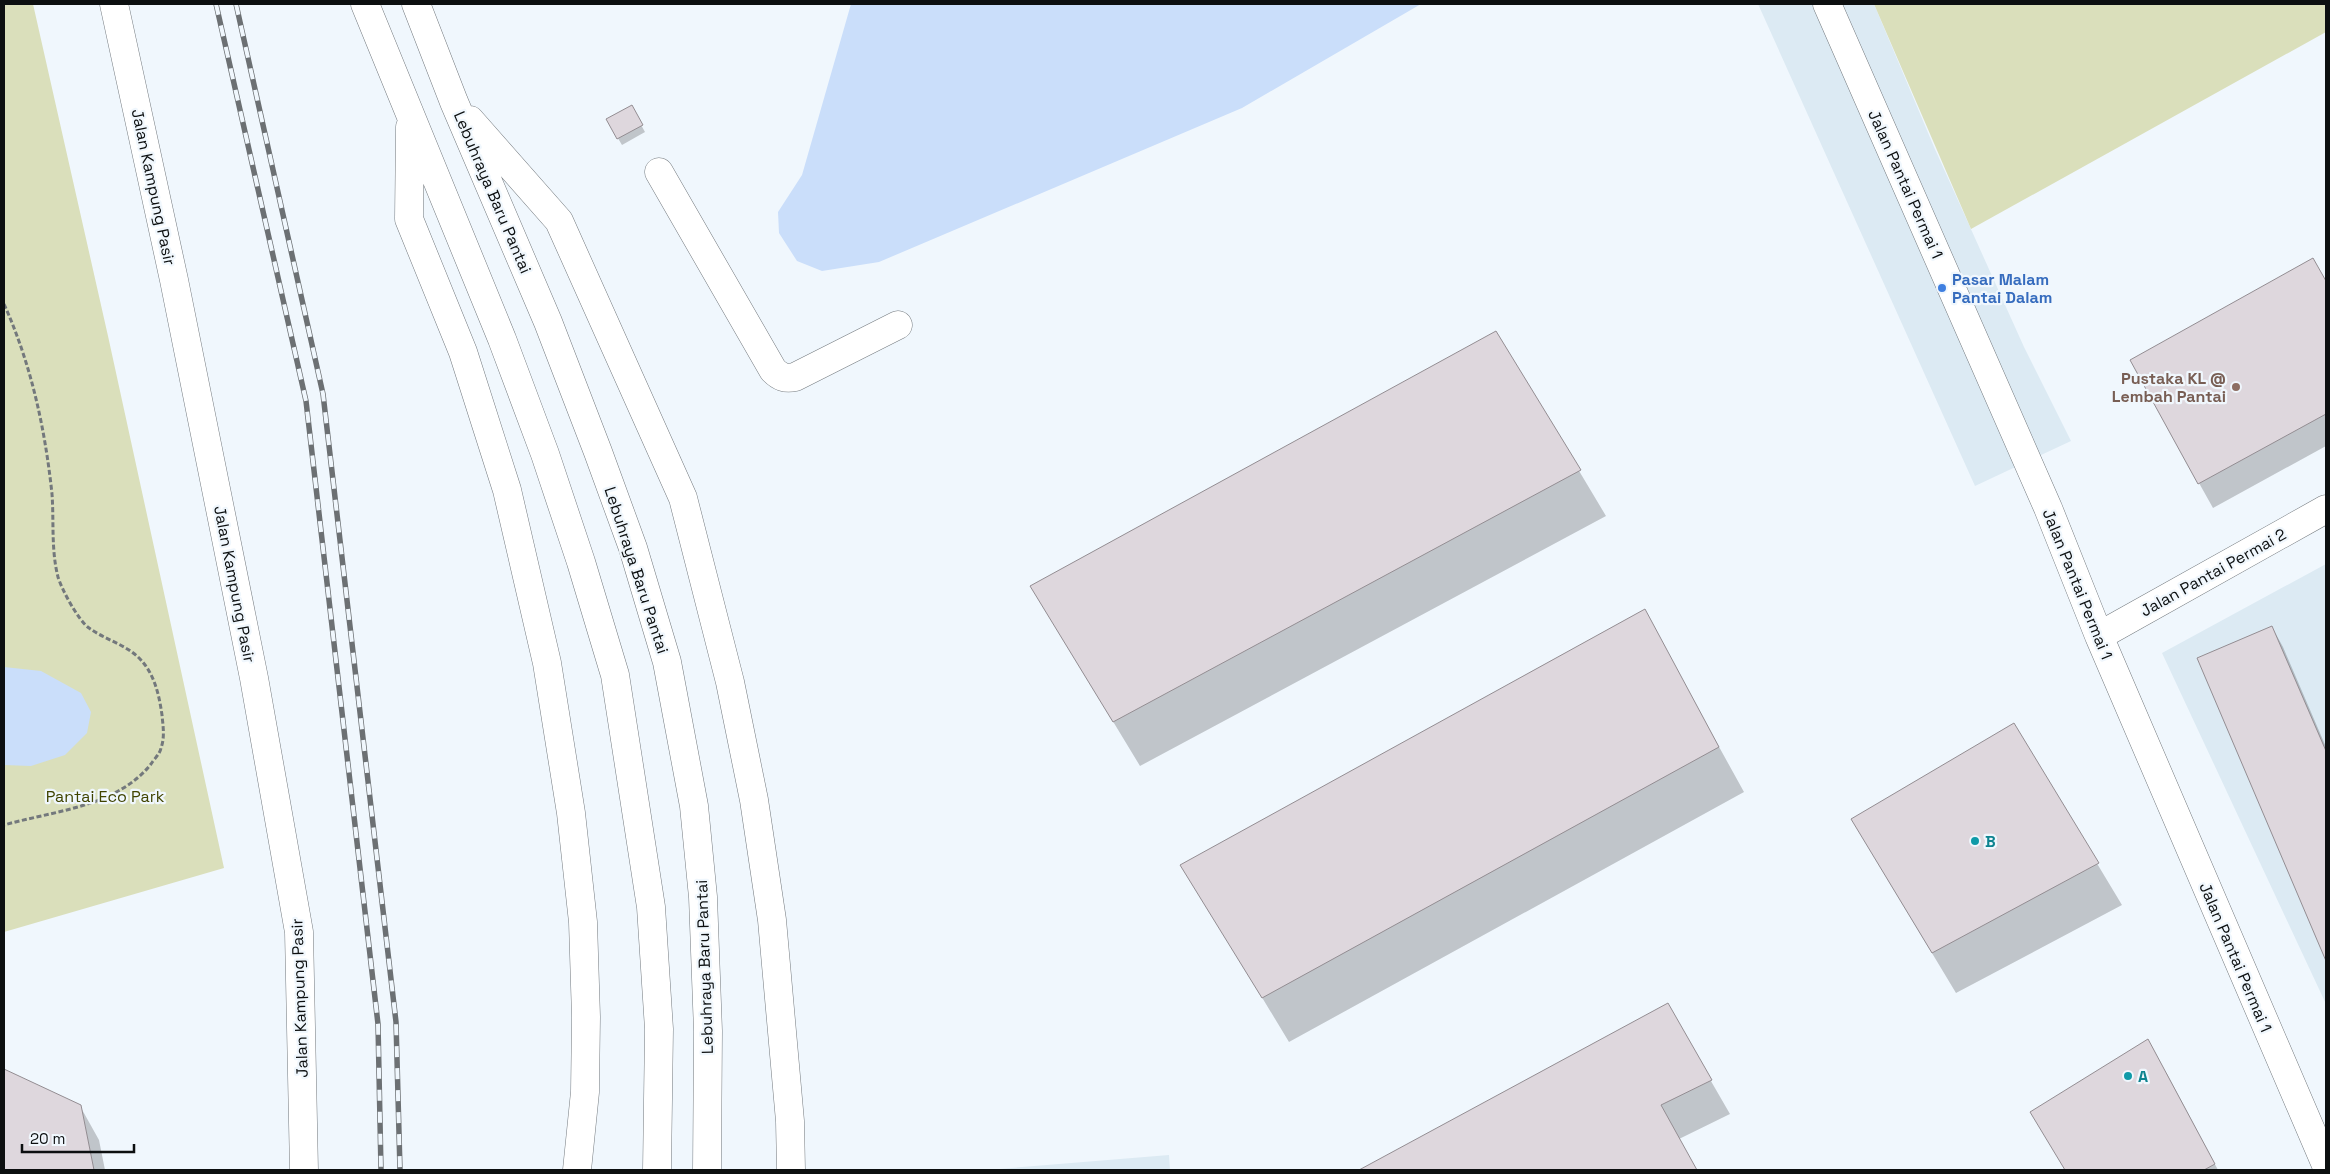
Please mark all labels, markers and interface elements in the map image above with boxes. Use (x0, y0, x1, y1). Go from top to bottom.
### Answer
street label: Jalan Kampung Pasir (127, 107, 180, 267)
street label: Jalan Pantai Permai 1 (1863, 107, 1948, 262)
street label: Lebuhraya Baru Pantai (449, 108, 536, 277)
place label: Pasar Malam Pantai Dalam (1952, 269, 2052, 308)
marker: Pasar Malam Pantai Dalam (1936, 282, 1948, 294)
place label: Pustaka KL @ Lembah Pantai (2112, 368, 2226, 407)
marker: Pustaka KL @ Lembah Pantai (2230, 381, 2242, 393)
street label: Lebuhraya Baru Pantai (600, 484, 673, 656)
street label: Jalan Kampung Pasir (209, 504, 260, 664)
street label: Jalan Pantai Permai 1 (2038, 506, 2117, 663)
street label: Jalan Pantai Permai 2 (2137, 524, 2290, 621)
park label: Pantai Eco Park (46, 786, 165, 807)
place label: B (1985, 831, 1996, 852)
marker: B (1969, 835, 1981, 847)
street label: Jalan Pantai Permai 1 (2194, 879, 2277, 1035)
street label: Lebuhraya Baru Pantai (691, 880, 718, 1054)
street label: Jalan Kampung Pasir (286, 918, 313, 1078)
place label: A (2138, 1066, 2148, 1087)
marker: A (2122, 1070, 2134, 1082)
scale bar (22, 1122, 135, 1154)
text: 20 m (30, 1129, 65, 1148)

